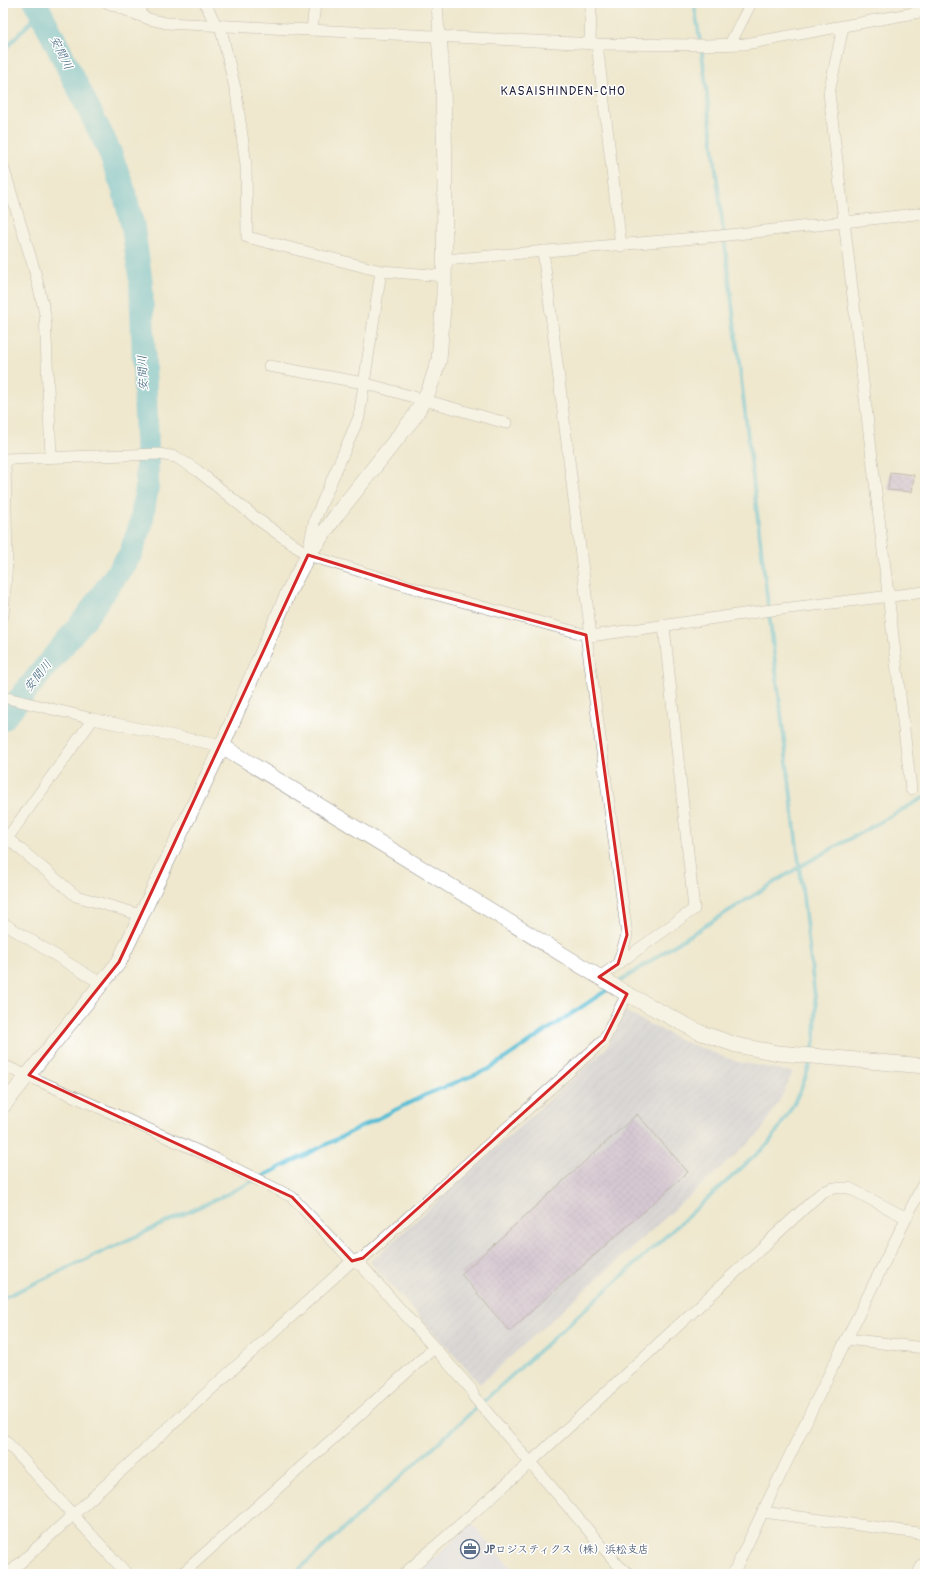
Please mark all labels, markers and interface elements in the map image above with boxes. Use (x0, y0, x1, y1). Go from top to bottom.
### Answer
water label: 安間川 (46, 34, 76, 72)
district label: KASAISHINDEN-CHO (500, 84, 626, 99)
water label: 安間川 (135, 355, 151, 391)
water label: 安間川 (21, 657, 55, 695)
office icon: JPロジスティクス（株）浜松支店 (459, 1538, 481, 1560)
place label: JPロジスティクス（株）浜松支店 (484, 1543, 649, 1556)

